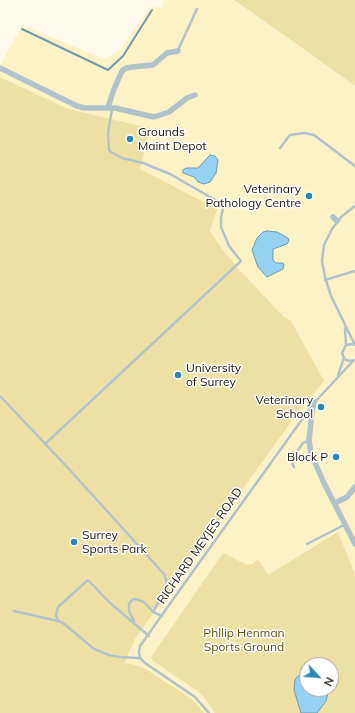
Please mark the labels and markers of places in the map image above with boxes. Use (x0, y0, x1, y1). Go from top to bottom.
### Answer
place label: Grounds Maint Depot (138, 125, 206, 153)
marker: Grounds Maint Depot (125, 134, 135, 144)
place label: Veterinary Pathology Centre (205, 182, 301, 210)
marker: Veterinary Pathology Centre (304, 191, 314, 201)
place label: University of Surrey (186, 361, 241, 389)
marker: University of Surrey (173, 370, 183, 380)
place label: Veterinary School (256, 393, 313, 421)
marker: Veterinary School (316, 402, 326, 412)
place label: Block P (287, 450, 328, 464)
marker: Block P (331, 452, 341, 462)
place label: Surrey Sports Park (82, 528, 147, 556)
marker: Surrey Sports Park (69, 537, 79, 547)

